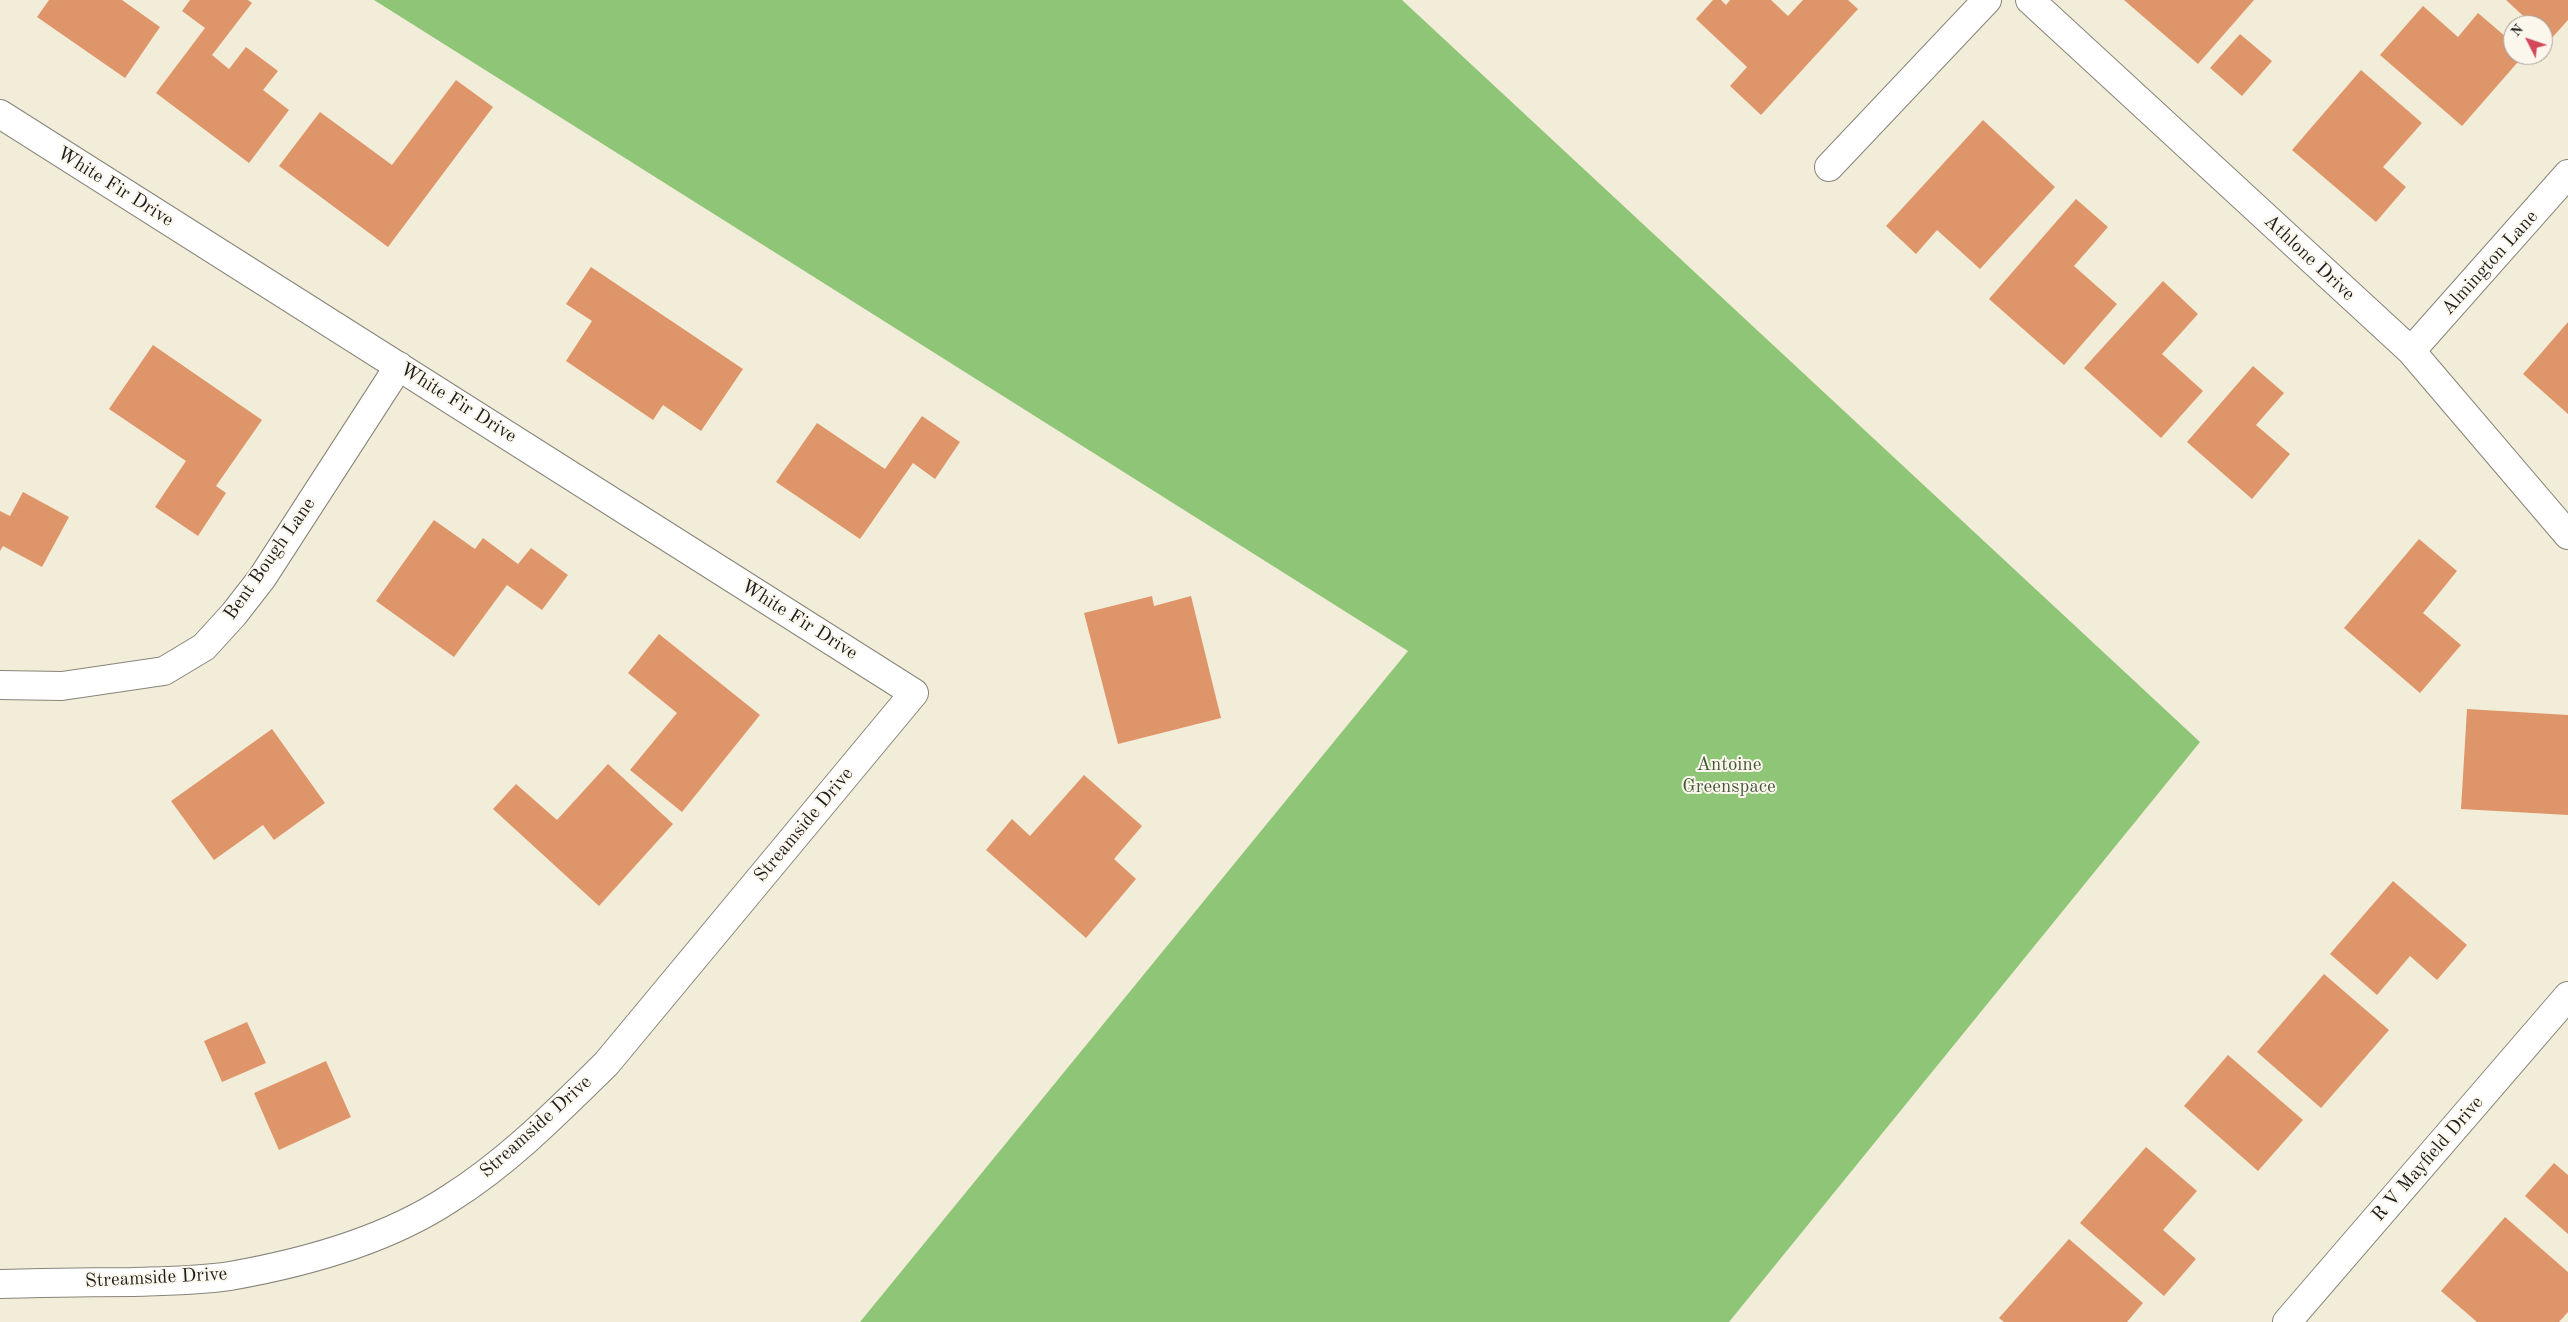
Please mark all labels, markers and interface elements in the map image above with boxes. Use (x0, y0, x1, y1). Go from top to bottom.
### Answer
north arrow (2503, 15, 2553, 65)
text: N (2509, 22, 2526, 39)
street label: White Fir Drive (52, 142, 178, 232)
street label: Almington Lane (2437, 206, 2543, 320)
street label: Athlone Drive (2259, 210, 2359, 306)
street label: White Fir Drive (395, 358, 521, 448)
street label: Bent Bough Lane (219, 494, 321, 624)
street label: White Fir Drive (736, 575, 862, 665)
park label: Antoine Greenspace (1682, 754, 1776, 798)
street label: Streamside Drive (749, 763, 859, 887)
street label: Streamside Drive (475, 1071, 597, 1183)
street label: R V Mayfield Drive (2367, 1092, 2489, 1226)
street label: Streamside Drive (84, 1263, 228, 1293)

